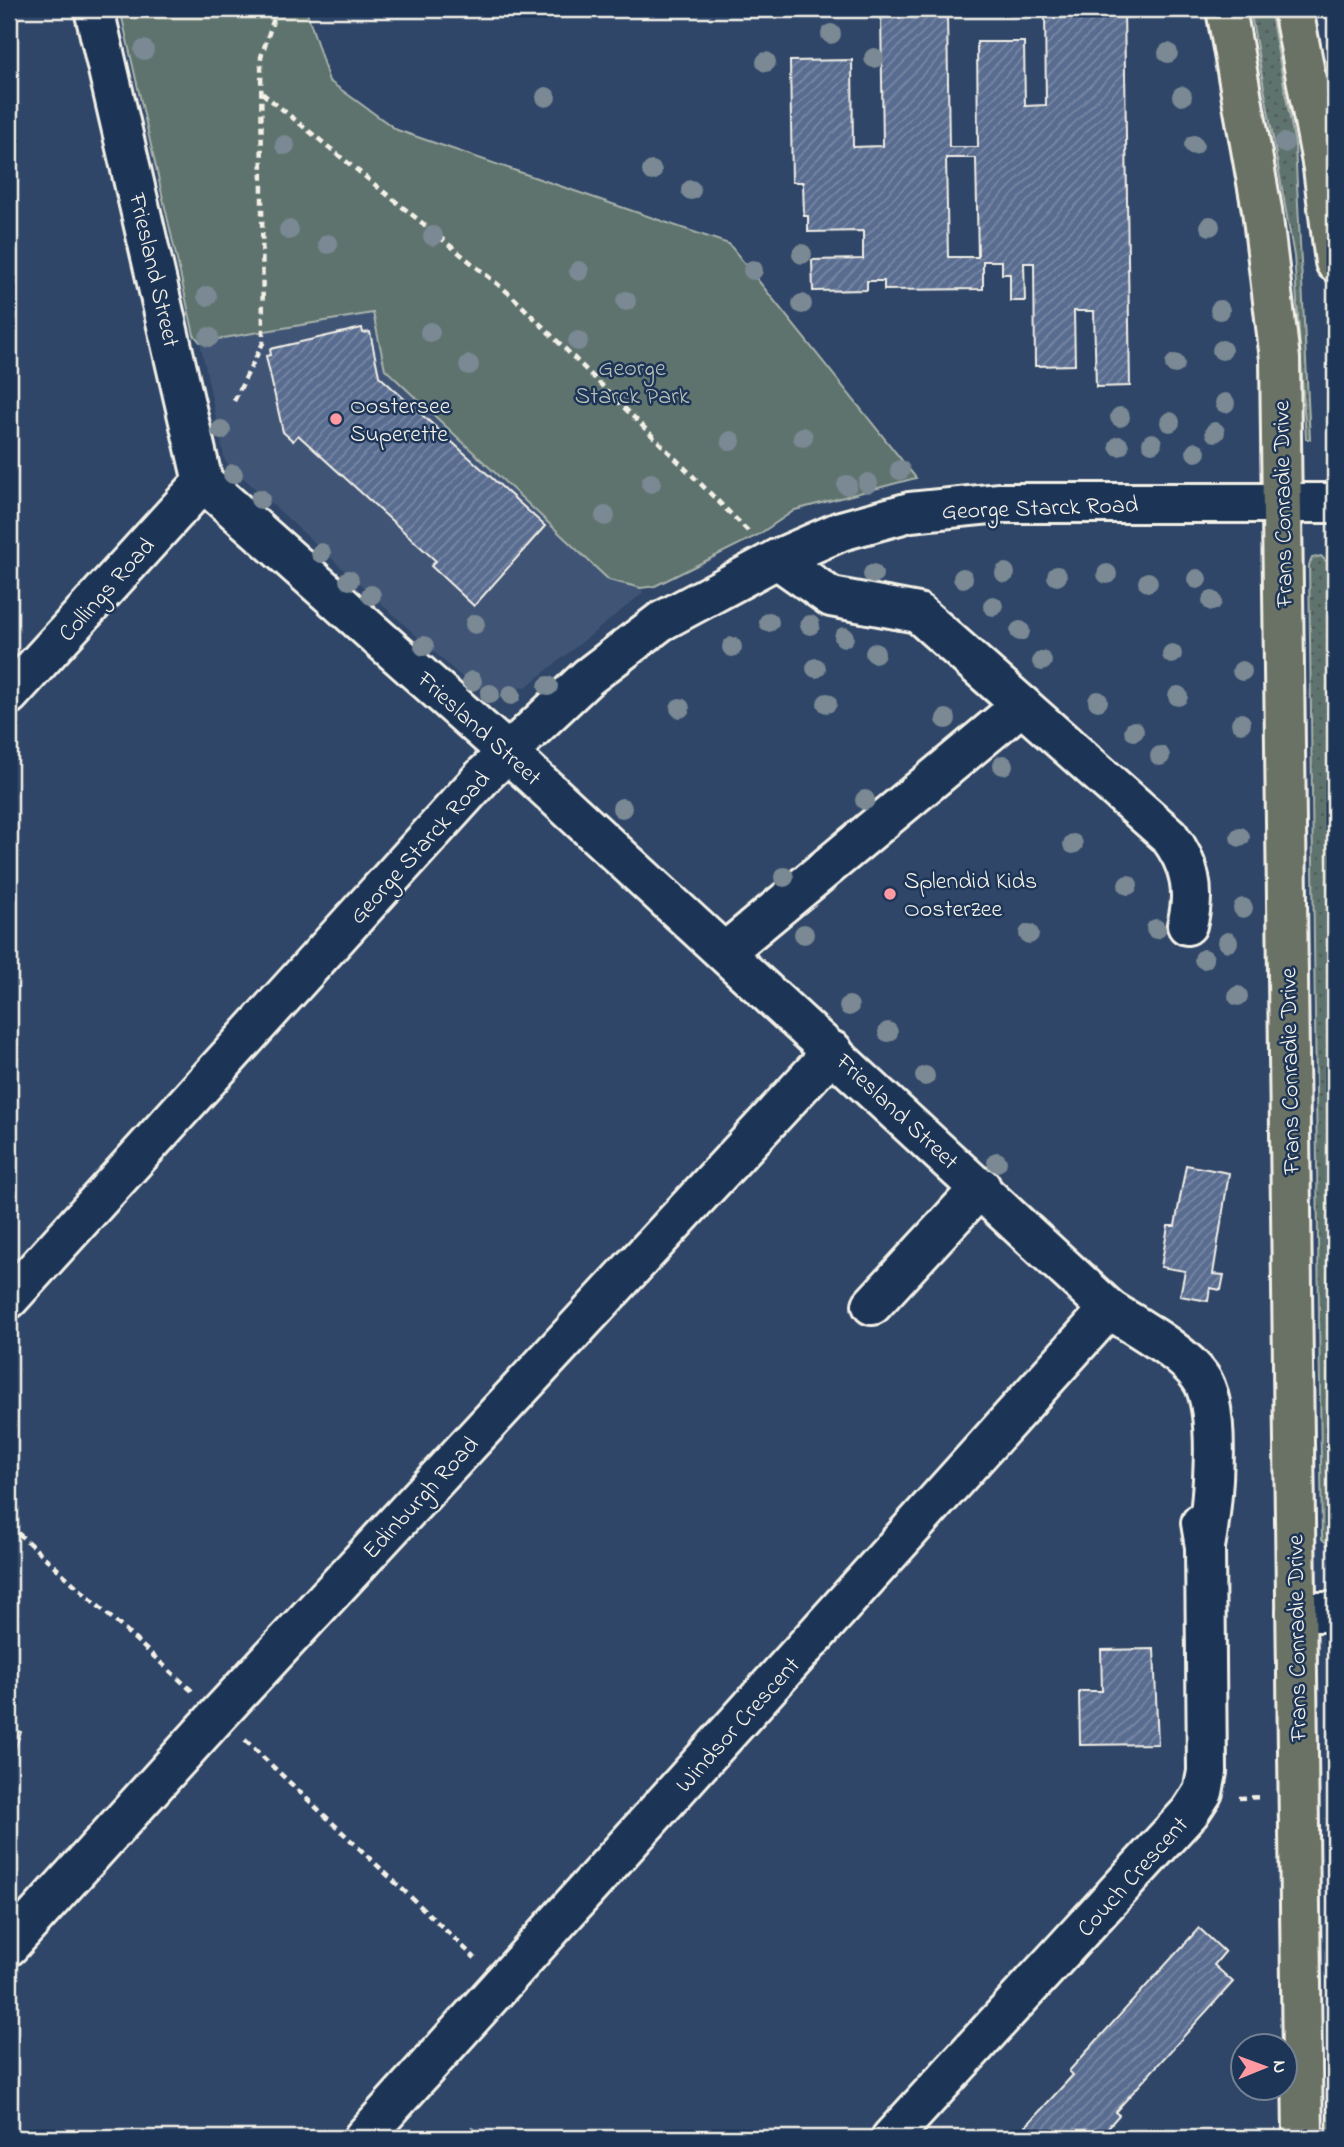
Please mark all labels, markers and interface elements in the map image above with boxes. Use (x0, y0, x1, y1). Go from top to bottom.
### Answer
street label: Friesland Street (118, 189, 187, 351)
park label: George Starck Park (575, 352, 690, 415)
place label: Oostersee Superette (350, 390, 451, 453)
street label: Frans Conradie Drive (1265, 400, 1304, 609)
marker: Oostersee Superette (328, 411, 344, 427)
street label: George Starck Road (941, 489, 1139, 530)
street label: Collings Road (51, 530, 165, 651)
street label: Friesland Street (407, 664, 548, 795)
street label: George Starck Road (342, 764, 500, 933)
place label: Splendid Kids Oosterzee (904, 865, 1037, 928)
marker: Splendid Kids Oosterzee (882, 886, 898, 902)
street label: Frans Conradie Drive (1272, 967, 1311, 1176)
street label: Friesland Street (826, 1046, 966, 1179)
street label: Edinburgh Road (355, 1429, 489, 1568)
street label: Frans Conradie Drive (1279, 1534, 1318, 1743)
street label: Windsor Crescent (668, 1650, 810, 1801)
street label: Couch Crescent (1070, 1809, 1198, 1946)
north arrow (1228, 2032, 1298, 2102)
text: N (1265, 2060, 1292, 2074)

